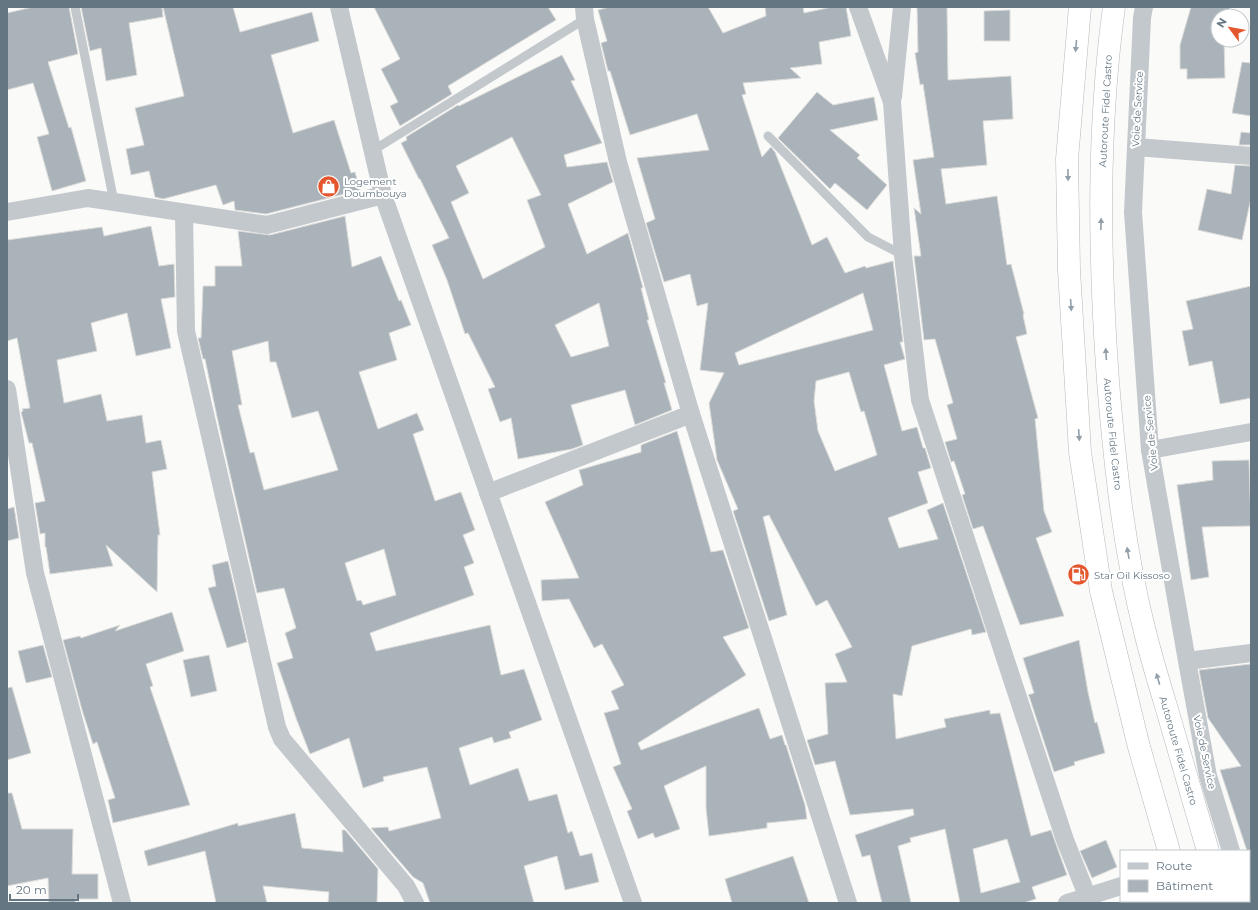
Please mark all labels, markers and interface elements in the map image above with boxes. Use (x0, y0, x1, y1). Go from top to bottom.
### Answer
north arrow (1210, 8, 1250, 48)
text: N (1213, 15, 1230, 30)
one-way arrow (1073, 40, 1079, 52)
street label: Autoroute Fidel Castro (1096, 55, 1115, 168)
street label: Voie de Service (1129, 71, 1146, 147)
one-way arrow (1064, 169, 1071, 181)
shop icon: Logement Doumbouya (316, 174, 342, 200)
place label: Logement Doumbouya (344, 175, 407, 200)
one-way arrow (1098, 217, 1104, 230)
one-way arrow (1067, 299, 1074, 311)
one-way arrow (1103, 348, 1110, 360)
street label: Autoroute Fidel Castro (1101, 377, 1125, 491)
street label: Voie de Service (1140, 395, 1161, 471)
one-way arrow (1076, 429, 1083, 441)
one-way arrow (1125, 546, 1131, 559)
fuel station icon: Star Oil Kissoso (1065, 562, 1091, 588)
place label: Star Oil Kissoso (1094, 569, 1170, 582)
one-way arrow (1155, 673, 1161, 685)
street label: Autoroute Fidel Castro (1156, 695, 1200, 807)
street label: Voie de Service (1190, 714, 1219, 790)
legend (1120, 850, 1250, 902)
text: Route (1156, 858, 1192, 873)
scale bar (10, 876, 78, 902)
text: Bâtiment (1156, 878, 1213, 893)
text: 20 m (16, 882, 47, 897)

